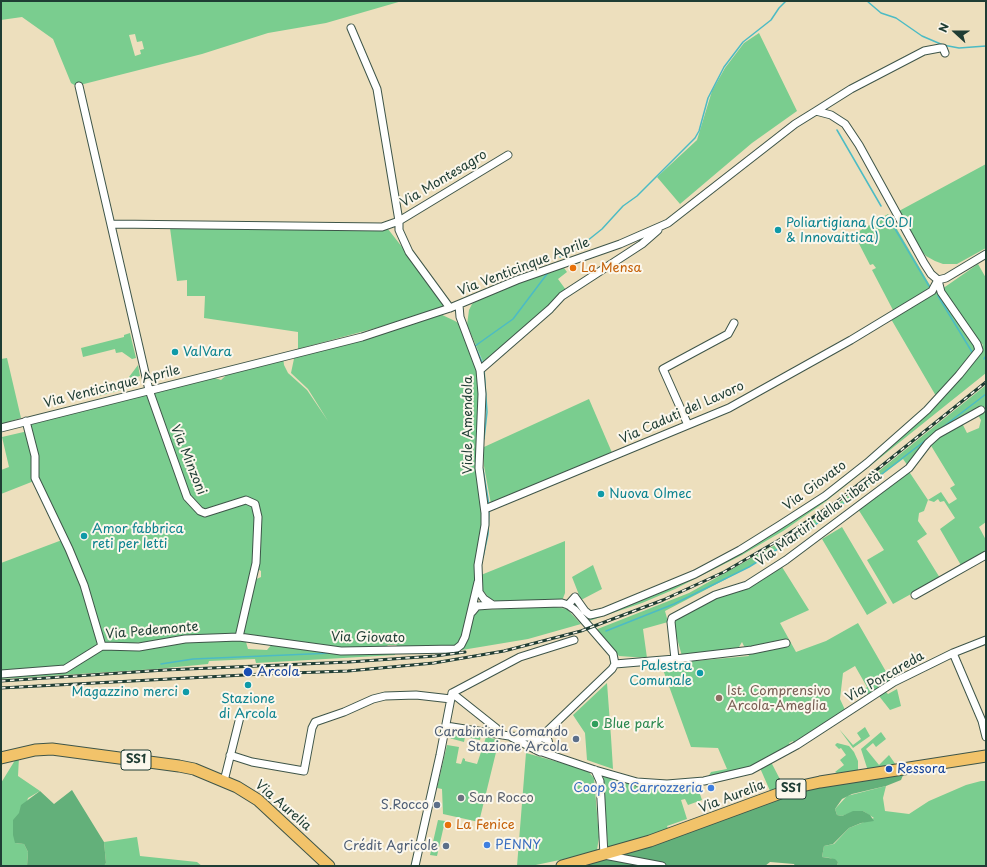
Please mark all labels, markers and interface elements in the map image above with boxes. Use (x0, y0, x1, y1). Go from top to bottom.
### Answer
north arrow (935, 12, 975, 52)
text: N (934, 20, 953, 35)
street label: Via Montesagro (398, 147, 490, 211)
place label: Poliartigiana (CO.DI & Innovaittica) (786, 215, 912, 246)
marker: Poliartigiana (CO.DI & Innovaittica) (773, 225, 783, 235)
street label: Via Venticinque Aprile (456, 235, 592, 299)
place label: La Mensa (581, 260, 642, 276)
marker: La Mensa (568, 263, 578, 273)
place label: ValVara (183, 344, 232, 360)
marker: ValVara (170, 347, 180, 357)
street label: Via Venticinque Aprile (42, 363, 182, 411)
street label: Viale Amendola (460, 376, 476, 474)
street label: Via Caduti del Lavoro (617, 378, 747, 448)
street label: Via Minzoni (167, 423, 209, 497)
street label: Via Giovato (780, 458, 850, 514)
street label: Via Martiri della Libertà (753, 468, 885, 570)
place label: Nuova Olmec (609, 486, 691, 502)
marker: Nuova Olmec (596, 489, 606, 499)
place label: Amor fabbrica reti per letti (92, 521, 184, 552)
marker: Amor fabbrica reti per letti (79, 531, 89, 541)
street label: Via Pedemonte (105, 619, 199, 643)
street label: Via Giovato (331, 630, 405, 646)
street label: Via Porcareda (843, 648, 927, 706)
place label: Palestra Comunale (629, 658, 692, 689)
place label: Arcola (257, 664, 299, 680)
marker: Arcola (242, 666, 254, 678)
marker: Palestra Comunale (695, 668, 705, 678)
marker: Stazione di Arcola (243, 680, 253, 690)
place label: Ist. Comprensivo Arcola-Ameglia (727, 683, 831, 714)
place label: Magazzino merci (72, 684, 178, 700)
marker: Magazzino merci (181, 687, 191, 697)
place label: Stazione di Arcola (219, 691, 277, 722)
marker: Ist. Comprensivo Arcola-Ameglia (714, 693, 724, 703)
place label: Blue park (603, 716, 664, 732)
marker: Blue park (590, 719, 600, 729)
place label: Carabinieri Comando Stazione Arcola (434, 724, 568, 755)
marker: Carabinieri Comando Stazione Arcola (571, 734, 581, 744)
road number: SS1 (121, 750, 151, 770)
place label: Ressora (897, 761, 946, 777)
marker: Ressora (884, 764, 894, 774)
street label: Via Aurelia (252, 777, 314, 835)
street label: Via Aurelia (697, 777, 767, 817)
road number: SS1 (776, 779, 806, 799)
place label: Coop 93 Carrozzeria (573, 780, 703, 796)
marker: Coop 93 Carrozzeria (706, 783, 716, 793)
place label: San Rocco (469, 790, 534, 806)
marker: San Rocco (456, 793, 466, 803)
place label: S.Rocco (381, 797, 429, 813)
marker: S.Rocco (432, 800, 442, 810)
place label: La Fenice (456, 817, 515, 833)
marker: La Fenice (443, 820, 453, 830)
place label: PENNY (495, 837, 541, 853)
place label: Crédit Agricole (343, 838, 438, 854)
marker: PENNY (482, 840, 492, 850)
marker: Crédit Agricole (441, 841, 451, 851)

